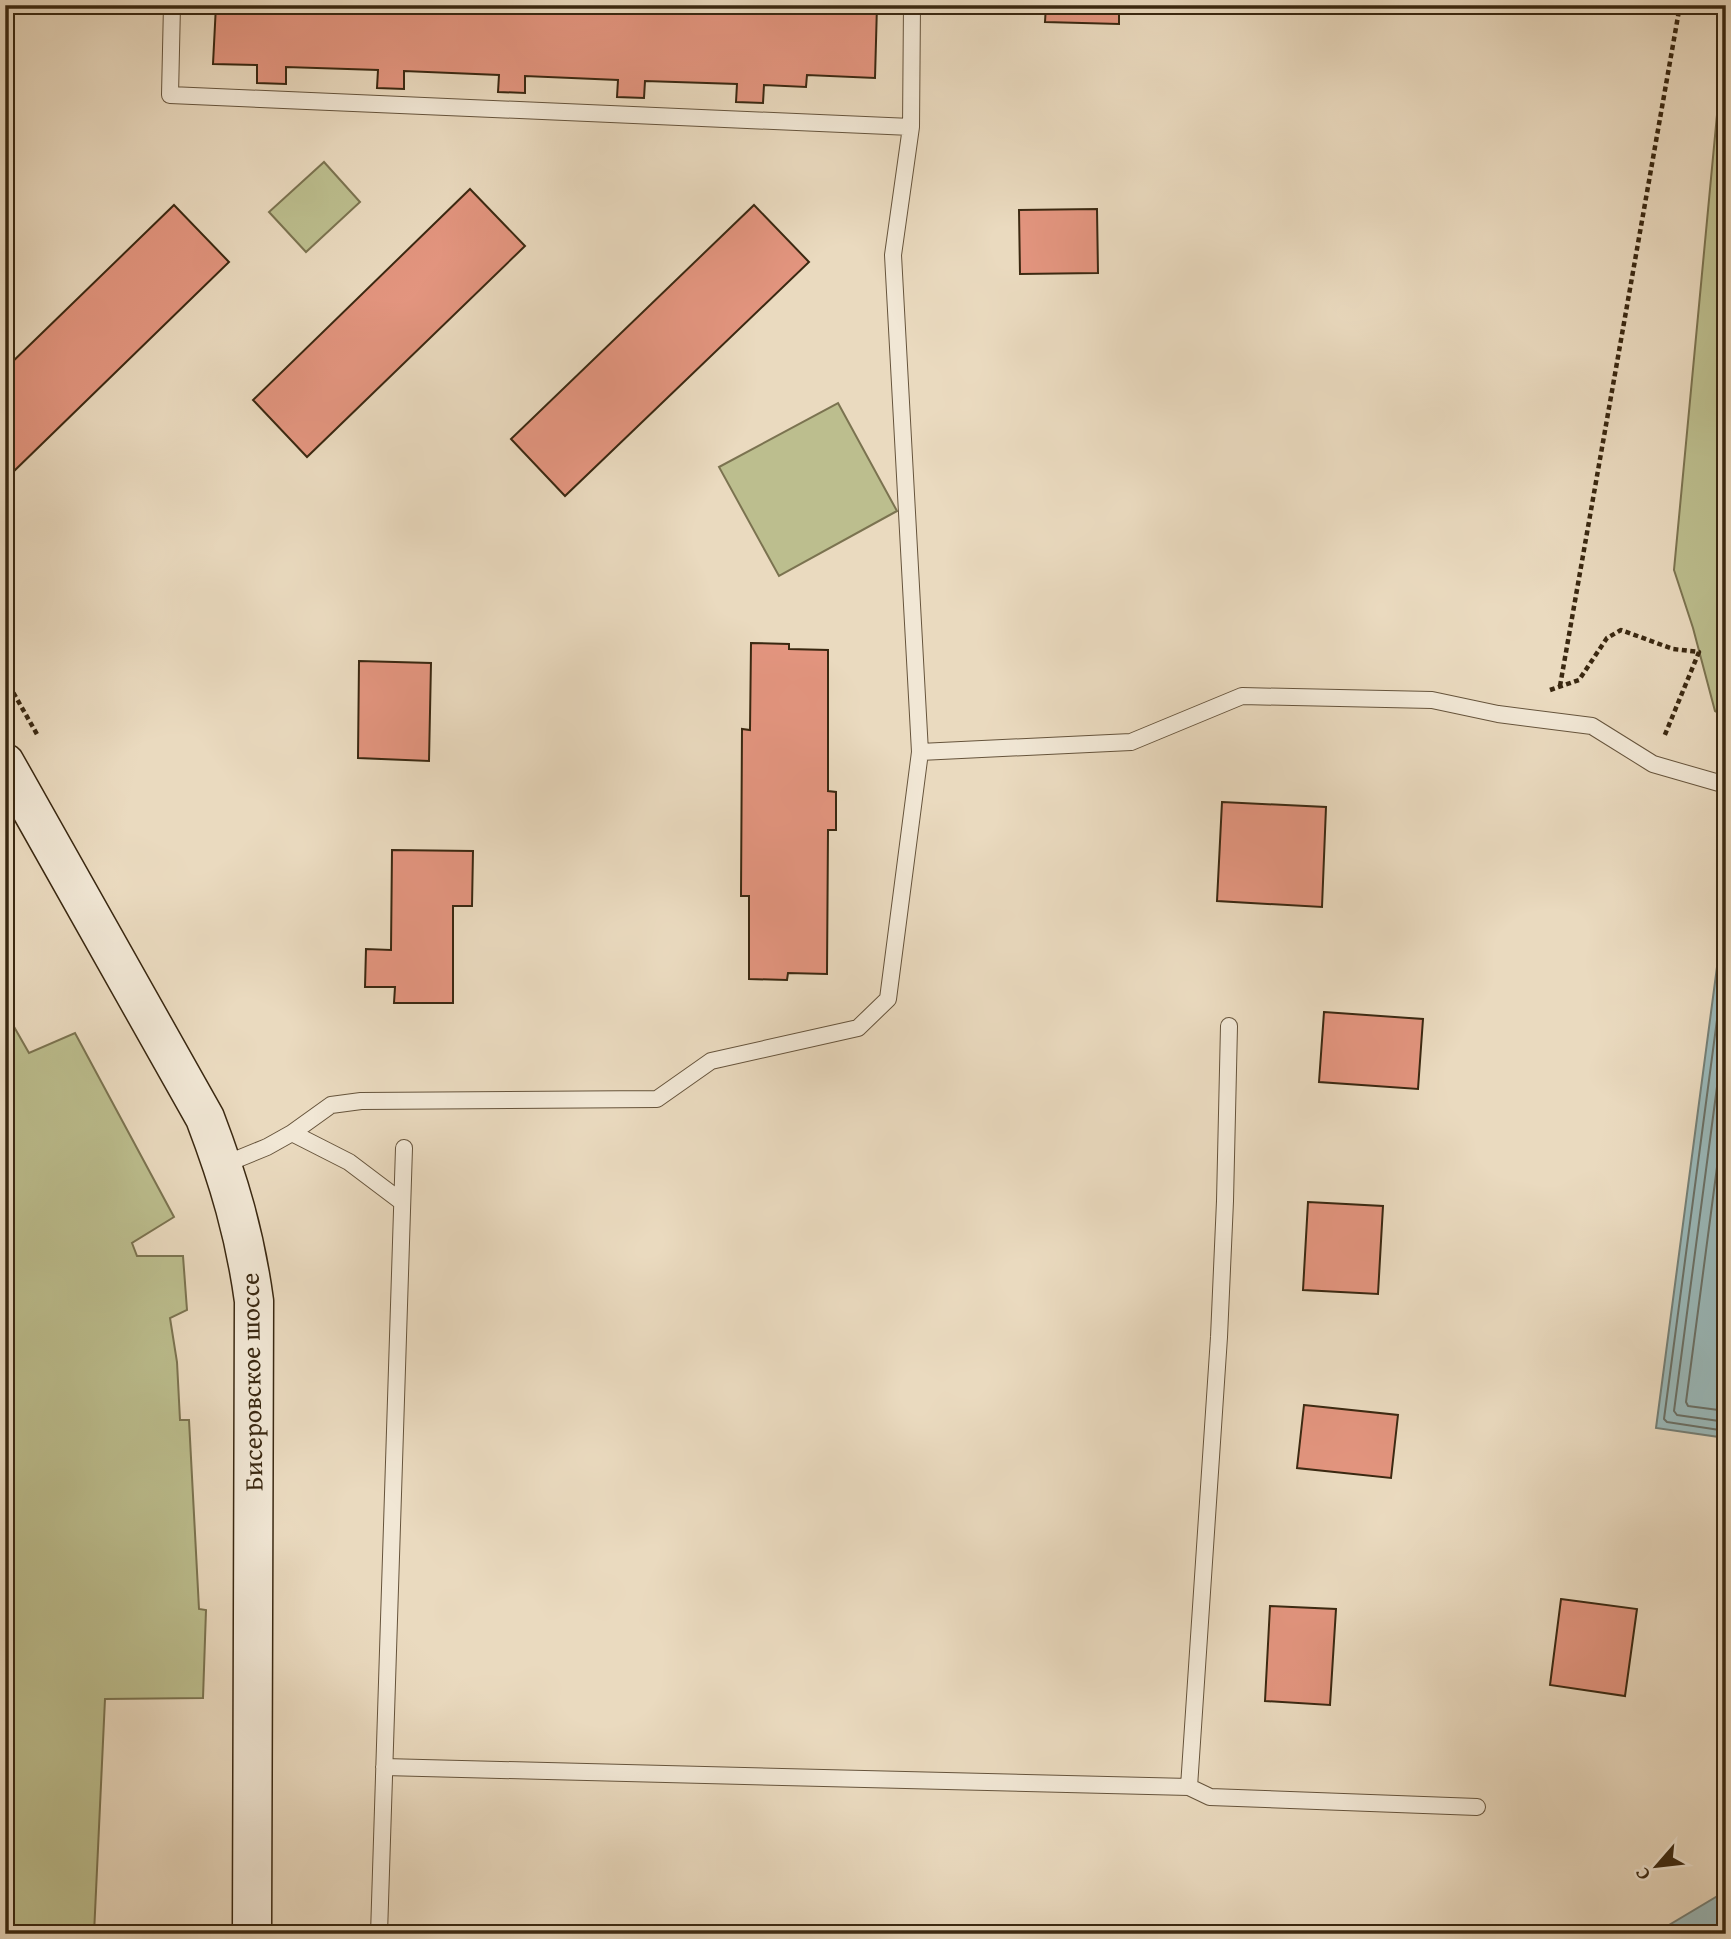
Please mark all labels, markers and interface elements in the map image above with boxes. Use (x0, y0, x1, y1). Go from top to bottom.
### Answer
street label: Бисеровское шоссе (230, 1272, 272, 1492)
north arrow (1622, 1830, 1692, 1900)
text: С (1627, 1862, 1657, 1885)

